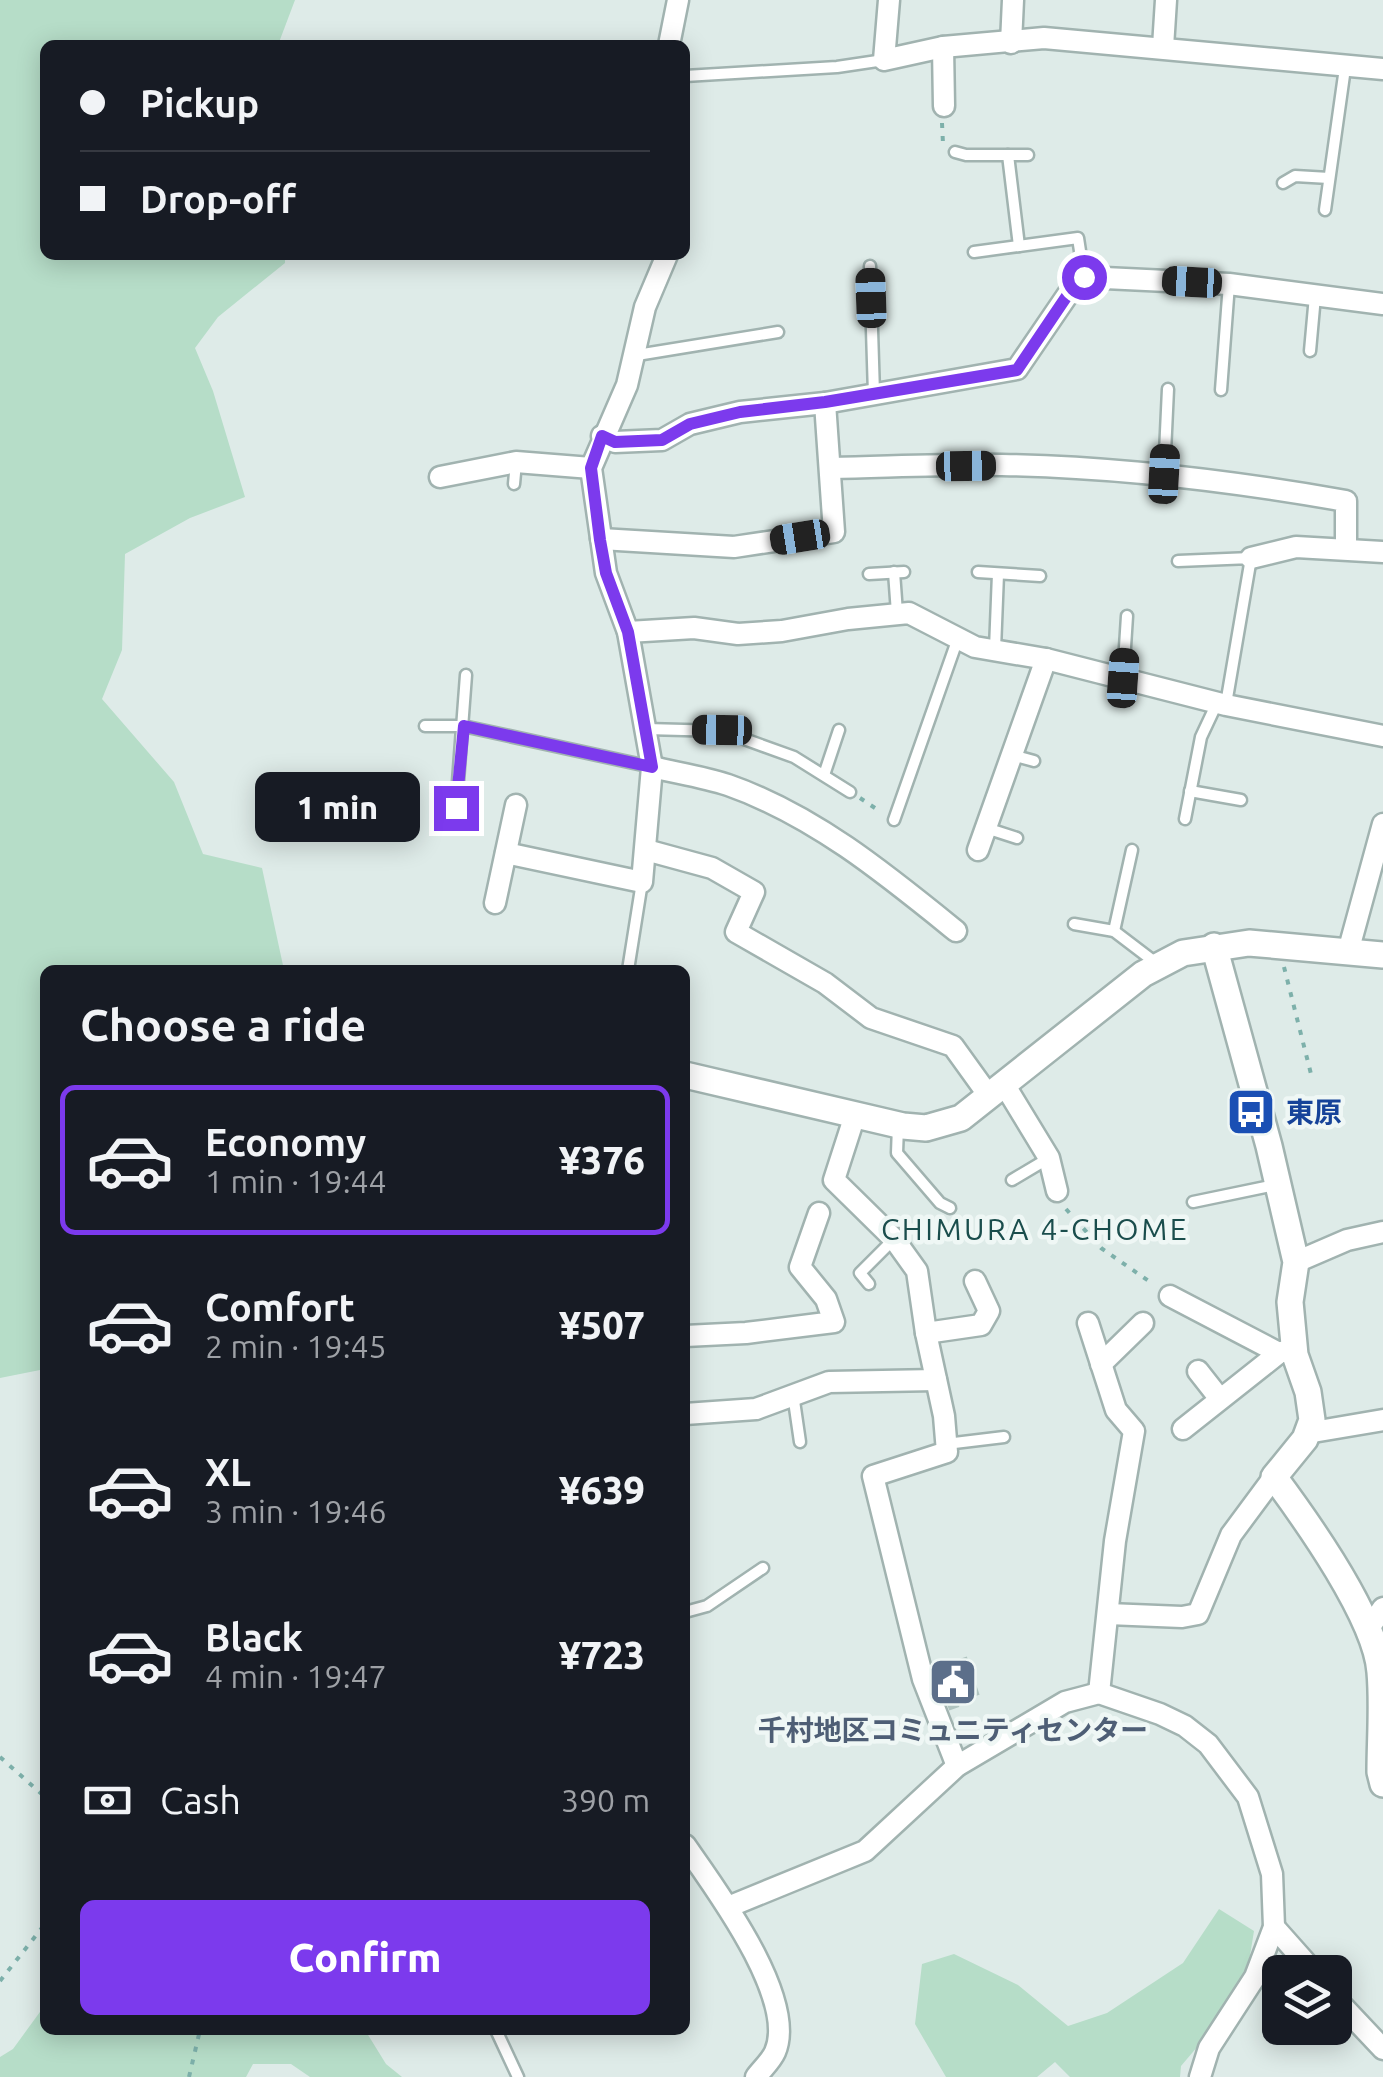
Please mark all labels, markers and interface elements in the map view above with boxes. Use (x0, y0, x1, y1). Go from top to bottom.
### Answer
text: Pickup (140, 82, 259, 124)
text: Drop-off (140, 178, 296, 220)
route start (1062, 255, 1107, 300)
car (1161, 265, 1223, 299)
car (855, 267, 887, 329)
car (1147, 443, 1181, 505)
car (936, 450, 996, 482)
car (768, 517, 832, 557)
car (1106, 647, 1140, 709)
car (692, 714, 752, 746)
callout: 1 min (256, 773, 421, 843)
route end (434, 786, 479, 831)
text: 1 min (297, 789, 378, 825)
text: Choose a ride (80, 999, 366, 1050)
bus stop icon: 東原 (1225, 1086, 1277, 1138)
place label: 東原 (1286, 1096, 1342, 1127)
icon: car (85, 1115, 175, 1205)
text: Economy (205, 1121, 366, 1163)
text: ¥376 (559, 1139, 645, 1181)
text: 1 min · 19:44 (205, 1163, 387, 1199)
district label: CHIMURA 4-CHOME (881, 1212, 1189, 1246)
icon: car (85, 1280, 175, 1370)
text: Comfort (205, 1286, 355, 1328)
text: ¥507 (559, 1304, 645, 1346)
text: 2 min · 19:45 (205, 1328, 387, 1364)
icon: car (85, 1445, 175, 1535)
text: XL (205, 1451, 251, 1493)
text: ¥639 (559, 1469, 645, 1511)
text: 3 min · 19:46 (205, 1493, 387, 1529)
icon: car (85, 1610, 175, 1700)
text: Black (205, 1616, 303, 1658)
text: ¥723 (559, 1634, 645, 1676)
public building icon: 千村地区コミュニティセンター (927, 1656, 979, 1708)
text: 4 min · 19:47 (205, 1658, 387, 1694)
place label: 千村地区コミュニティセンター (758, 1714, 1148, 1745)
icon: cash (80, 1773, 135, 1828)
text: Cash (160, 1779, 241, 1821)
text: 390 m (561, 1782, 650, 1818)
button: Confirm (80, 1900, 650, 2015)
map controls (1262, 1955, 1352, 2045)
button: layers (1262, 1955, 1352, 2045)

